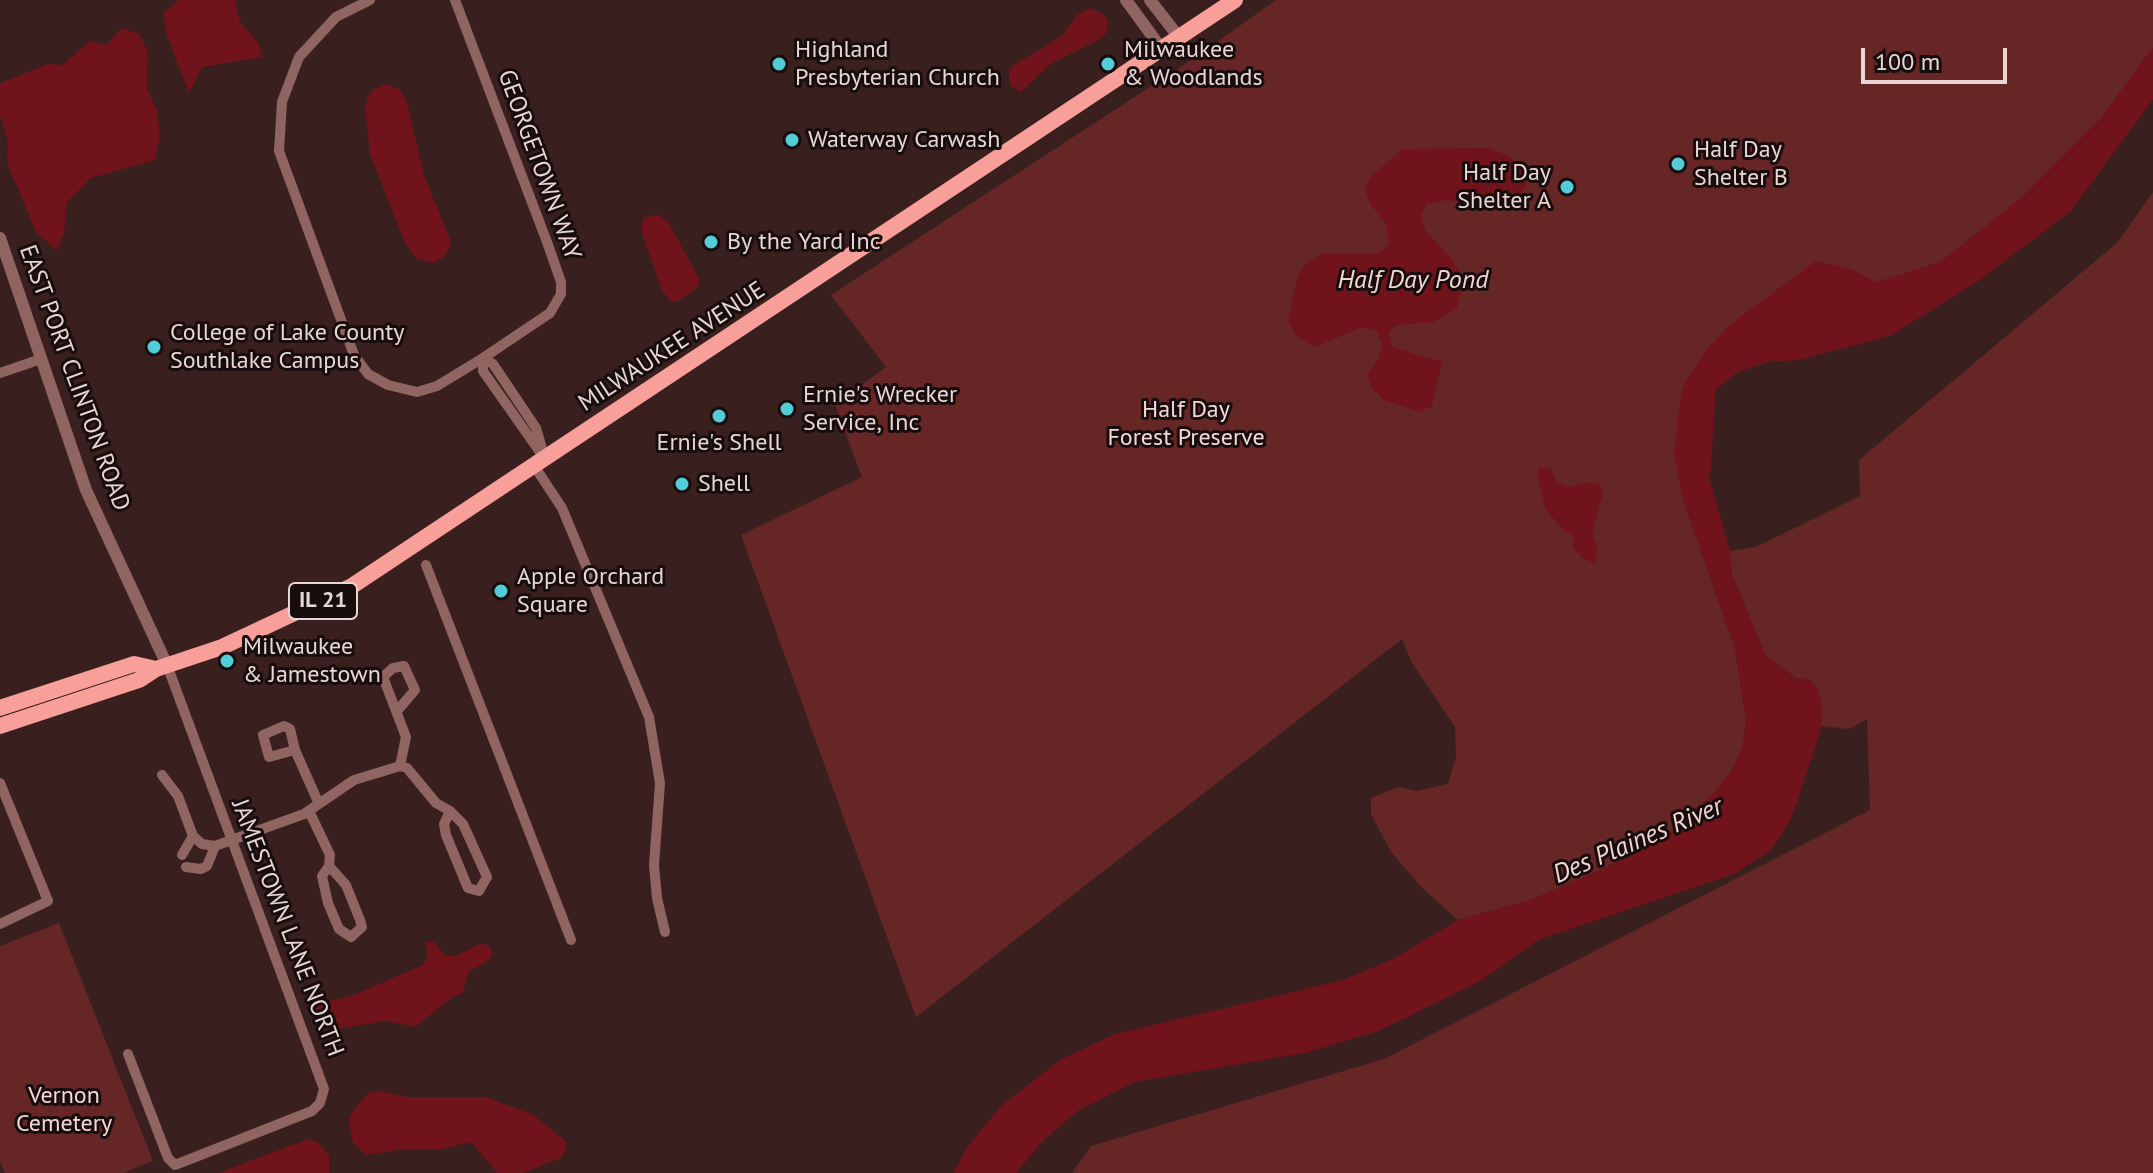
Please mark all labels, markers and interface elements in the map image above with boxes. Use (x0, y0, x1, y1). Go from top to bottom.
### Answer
scale bar (1865, 32, 2011, 82)
place label: Highland Presbyterian Church (795, 36, 1000, 92)
place label: Milwaukee & Woodlands (1124, 36, 1263, 92)
text: 100 m (1875, 46, 1940, 77)
marker: Highland Presbyterian Church (770, 55, 788, 73)
marker: Milwaukee & Woodlands (1099, 55, 1117, 73)
street label: GEORGETOWN WAY (491, 66, 587, 264)
place label: Waterway Carwash (808, 126, 1000, 154)
marker: Waterway Carwash (783, 131, 801, 149)
place label: Half Day Shelter B (1694, 136, 1788, 192)
marker: Half Day Shelter B (1669, 155, 1687, 173)
place label: Half Day Shelter A (1457, 159, 1551, 215)
marker: Half Day Shelter A (1558, 178, 1576, 196)
place label: By the Yard Inc (727, 228, 880, 256)
marker: By the Yard Inc (702, 233, 720, 251)
street label: EAST PORT CLINTON ROAD (12, 241, 136, 515)
water label: Half Day Pond (1337, 265, 1489, 297)
street label: MILWAUKEE AVENUE (573, 276, 771, 418)
place label: College of Lake County Southlake Campus (170, 319, 405, 375)
marker: College of Lake County Southlake Campus (145, 338, 163, 356)
place label: Ernie's Wrecker Service, Inc (803, 381, 957, 437)
park label: Half Day Forest Preserve (1107, 396, 1265, 452)
marker: Ernie's Wrecker Service, Inc (778, 400, 796, 418)
marker: Ernie's Shell (710, 407, 728, 425)
place label: Ernie's Shell (657, 429, 781, 457)
place label: Shell (698, 470, 750, 498)
marker: Shell (673, 475, 691, 493)
place label: Apple Orchard Square (517, 563, 664, 619)
marker: Apple Orchard Square (492, 582, 510, 600)
road number: IL 21 (289, 583, 357, 619)
place label: Milwaukee & Jamestown (243, 633, 381, 689)
marker: Milwaukee & Jamestown (218, 652, 236, 670)
water label: Des Plaines River (1548, 791, 1728, 891)
street label: JAMESTOWN LANE NORTH (225, 795, 349, 1061)
park label: Vernon Cemetery (16, 1082, 112, 1138)

